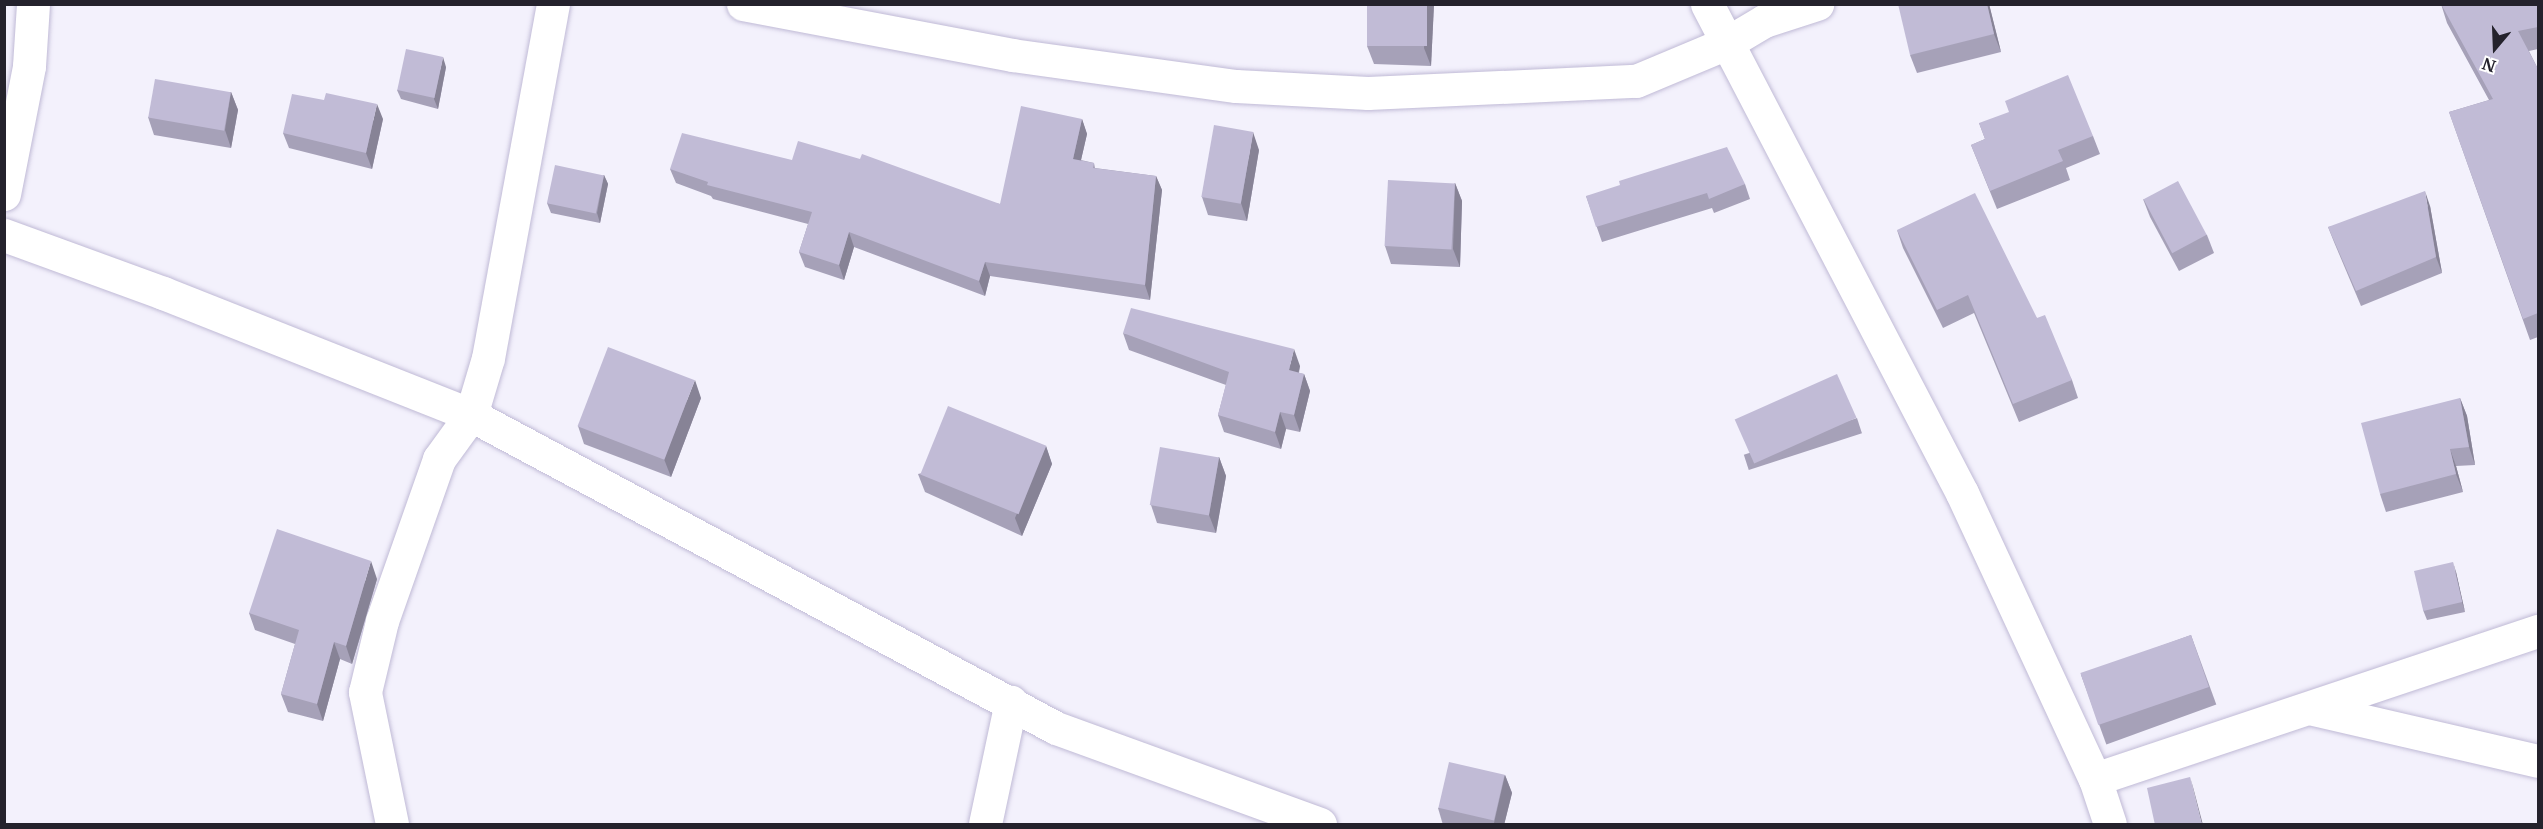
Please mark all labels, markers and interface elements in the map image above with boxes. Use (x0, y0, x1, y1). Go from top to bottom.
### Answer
north arrow (2465, 18, 2525, 78)
text: N (2480, 54, 2498, 77)

